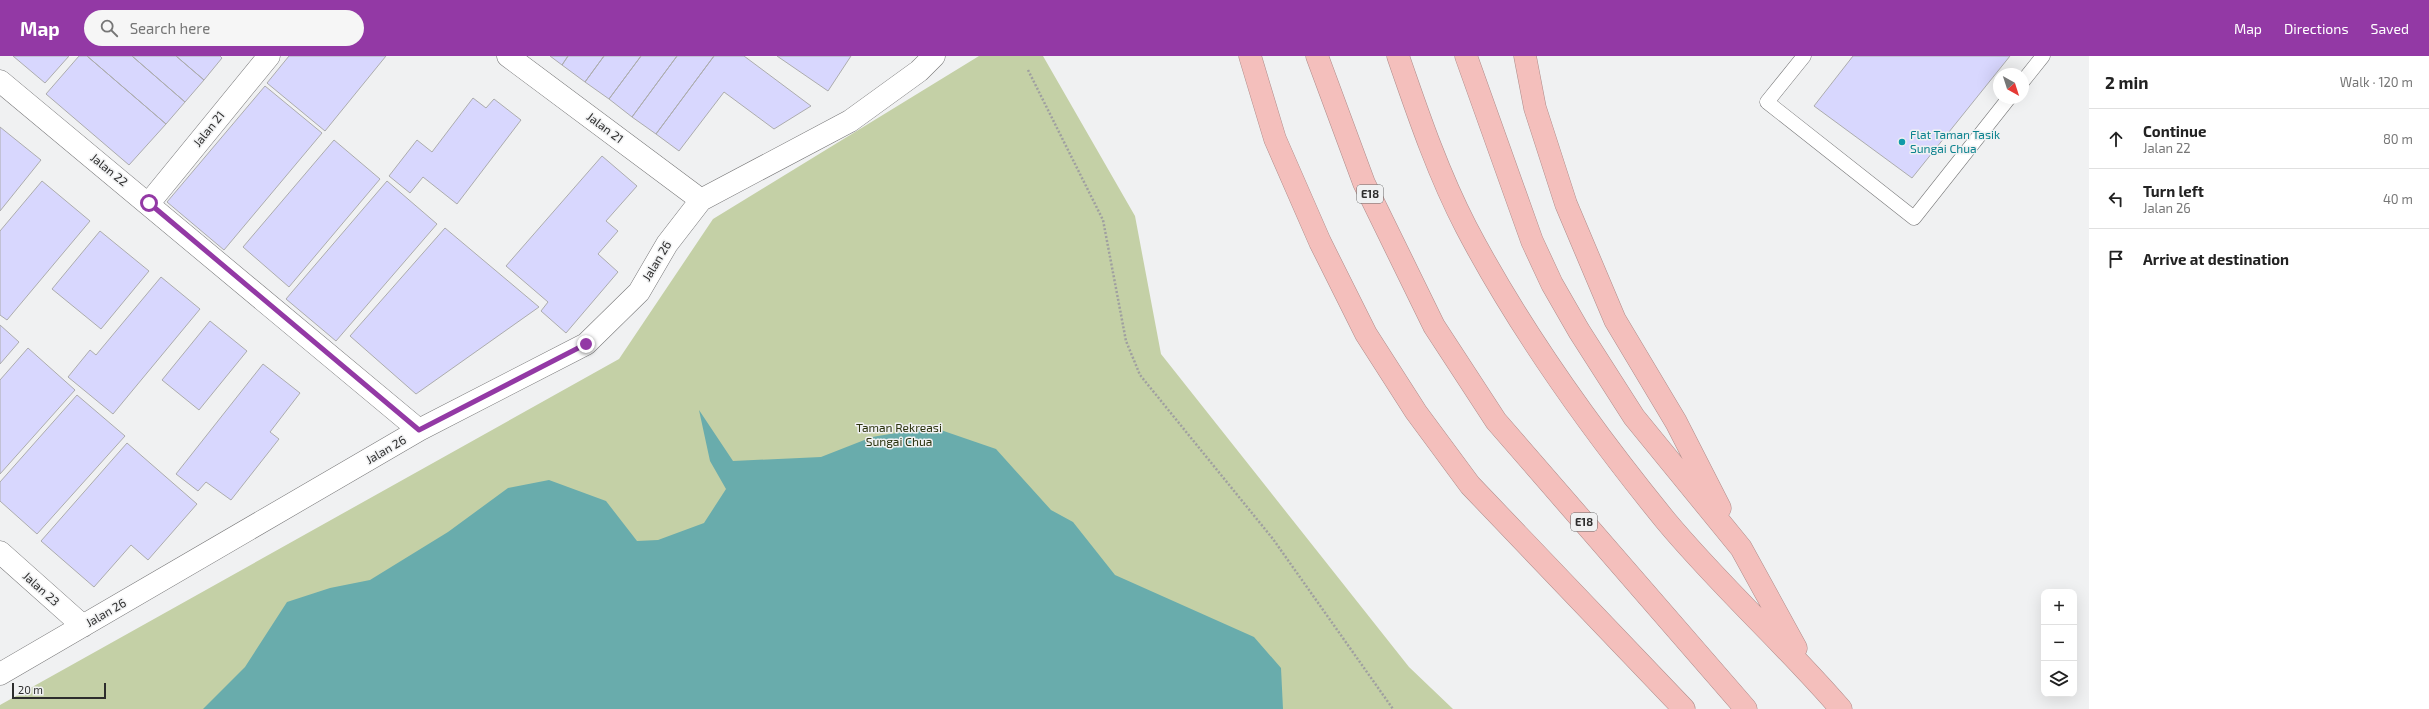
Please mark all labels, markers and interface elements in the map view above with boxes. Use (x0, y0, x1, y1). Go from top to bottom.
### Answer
search box (84, 10, 364, 46)
text: Map (20, 17, 60, 40)
icon: search (98, 17, 120, 39)
text: Search here (130, 19, 210, 37)
text: Map (2234, 20, 2262, 37)
text: Directions (2284, 20, 2349, 37)
text: Saved (2371, 20, 2409, 37)
north arrow (1993, 68, 2029, 104)
text: 2 min (2105, 72, 2148, 92)
text: Walk · 120 m (2340, 74, 2413, 90)
street label: Jalan 21 (190, 108, 227, 149)
street label: Jalan 21 (585, 109, 627, 145)
text: Continue (2143, 122, 2206, 140)
place label: Flat Taman Tasik Sungai Chua (1910, 127, 2000, 155)
icon: ahead (2105, 128, 2127, 150)
text: 80 m (2383, 131, 2413, 147)
marker: Flat Taman Tasik Sungai Chua (1897, 137, 1907, 147)
text: Jalan 22 (2143, 140, 2191, 156)
street label: Jalan 22 (88, 150, 131, 189)
text: Turn left (2143, 182, 2204, 200)
road number: E18 (1357, 185, 1383, 203)
icon: left (2105, 188, 2127, 210)
text: 40 m (2383, 191, 2413, 207)
route start (140, 194, 158, 212)
text: Jalan 26 (2143, 200, 2191, 216)
street label: Jalan 26 (639, 238, 674, 283)
icon: arrive (2105, 248, 2127, 270)
text: Arrive at destination (2143, 250, 2289, 268)
route end (577, 335, 595, 353)
park label: Taman Rekreasi Sungai Chua (856, 420, 942, 448)
street label: Jalan 26 (363, 432, 408, 466)
road number: E18 (1571, 513, 1597, 531)
street label: Jalan 23 (21, 568, 63, 608)
map controls (2041, 589, 2077, 697)
button: + (2041, 589, 2077, 625)
street label: Jalan 26 (83, 595, 128, 629)
button: − (2041, 625, 2077, 661)
button: layers (2041, 661, 2077, 697)
scale bar (12, 681, 106, 700)
text: 20 m (18, 683, 43, 696)

